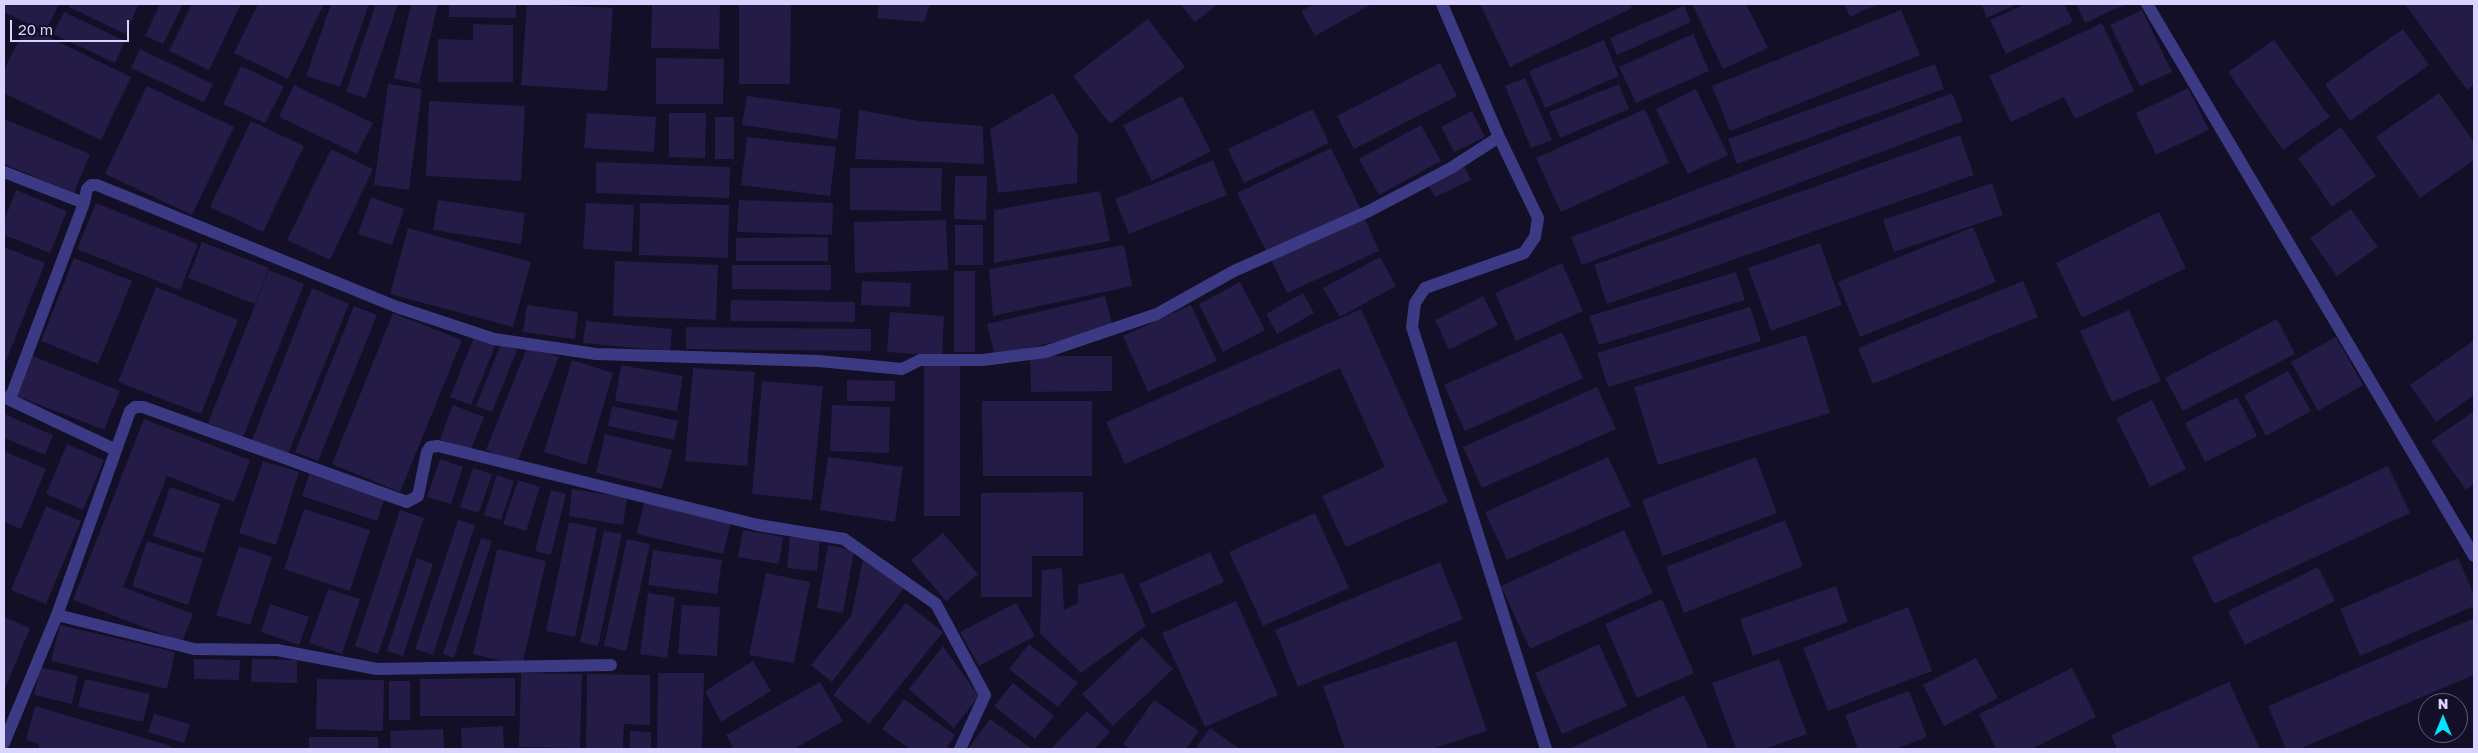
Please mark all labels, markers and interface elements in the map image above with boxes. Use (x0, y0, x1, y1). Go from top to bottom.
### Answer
scale bar (12, 10, 131, 42)
text: 20 m (18, 20, 53, 38)
north arrow (2418, 693, 2468, 743)
text: N (2438, 695, 2448, 712)

